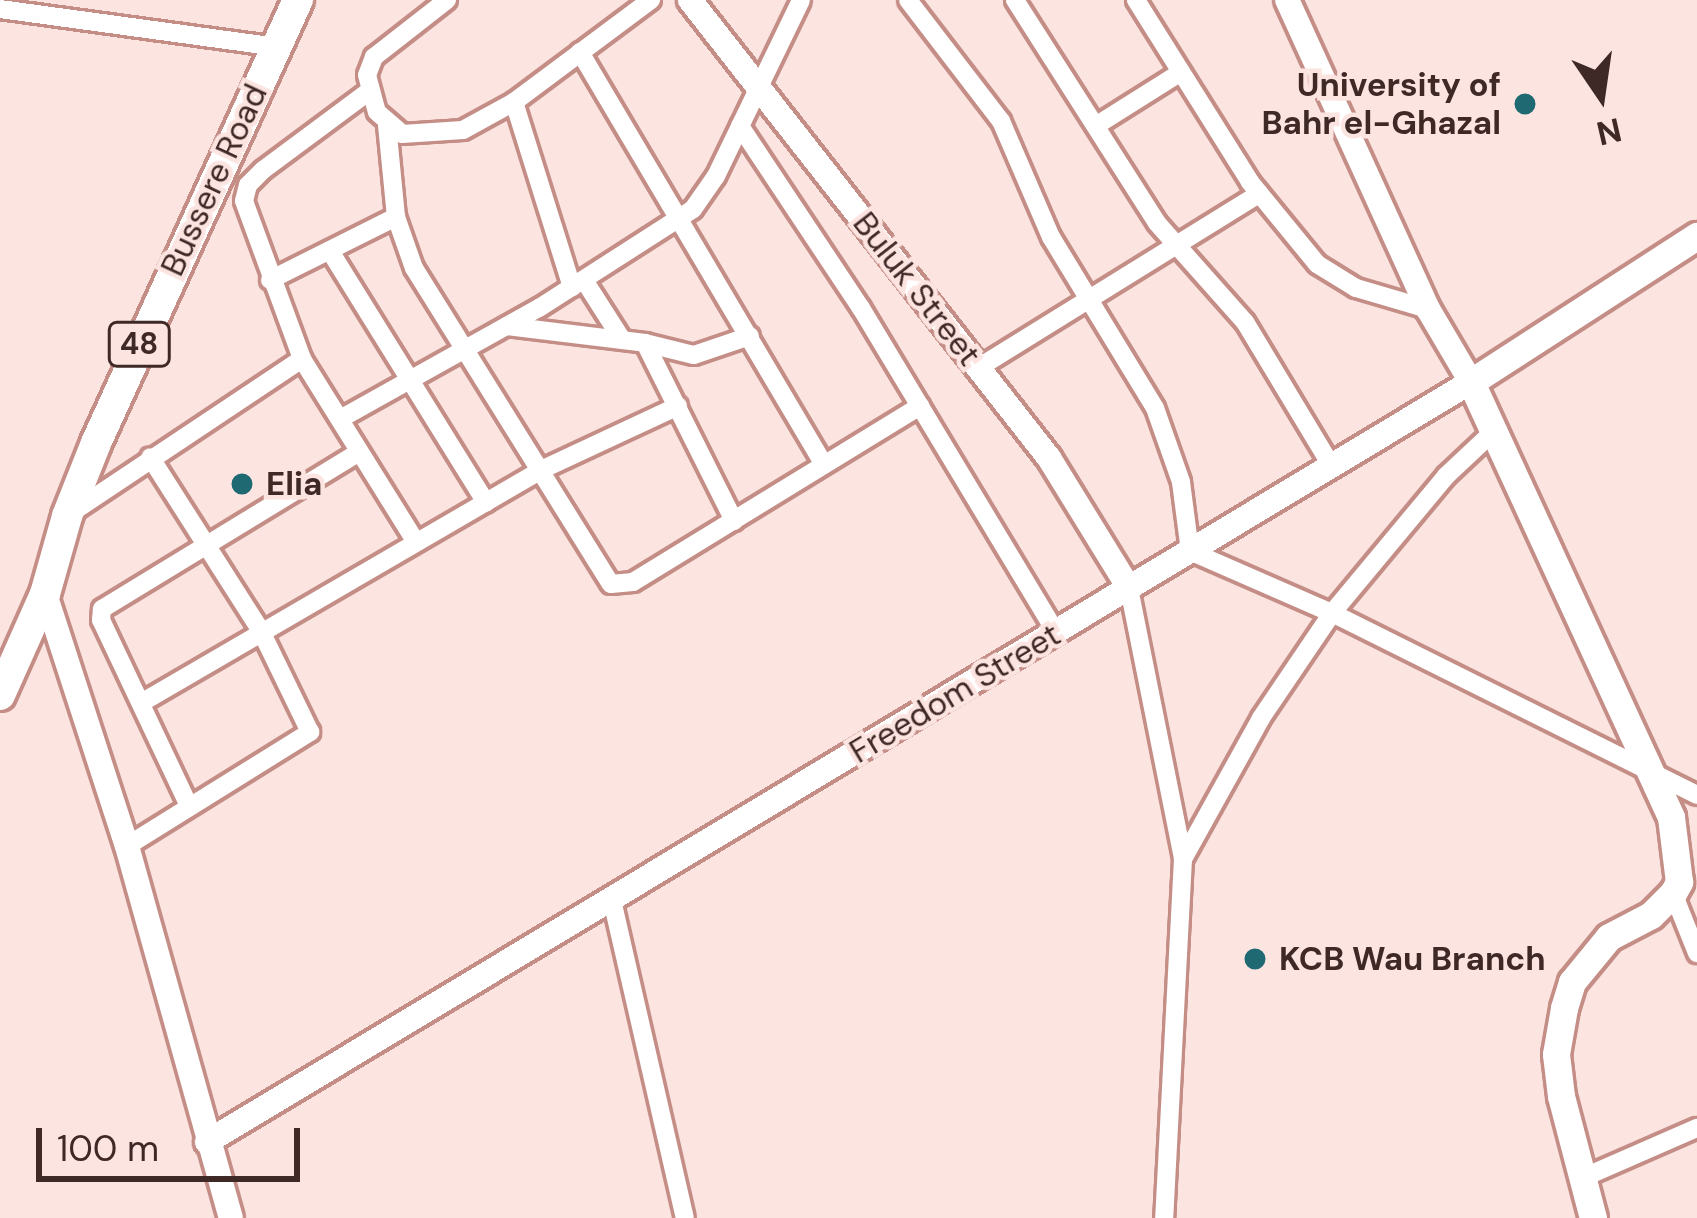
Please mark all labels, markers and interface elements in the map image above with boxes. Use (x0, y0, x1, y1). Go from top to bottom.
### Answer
north arrow (1541, 36, 1661, 156)
place label: University of Bahr el-Ghazal (1262, 65, 1501, 143)
street label: Bussere Road (152, 78, 276, 282)
marker: University of Bahr el-Ghazal (1512, 91, 1538, 117)
text: N (1593, 108, 1626, 155)
street label: Buluk Street (845, 204, 989, 374)
road number: 48 (106, 320, 172, 368)
place label: Elia (266, 464, 322, 504)
marker: Elia (229, 471, 255, 497)
street label: Freedom Street (843, 615, 1067, 771)
place label: KCB Wau Branch (1279, 939, 1546, 979)
marker: KCB Wau Branch (1242, 946, 1268, 972)
scale bar (42, 1104, 306, 1178)
text: 100 m (57, 1125, 159, 1172)

